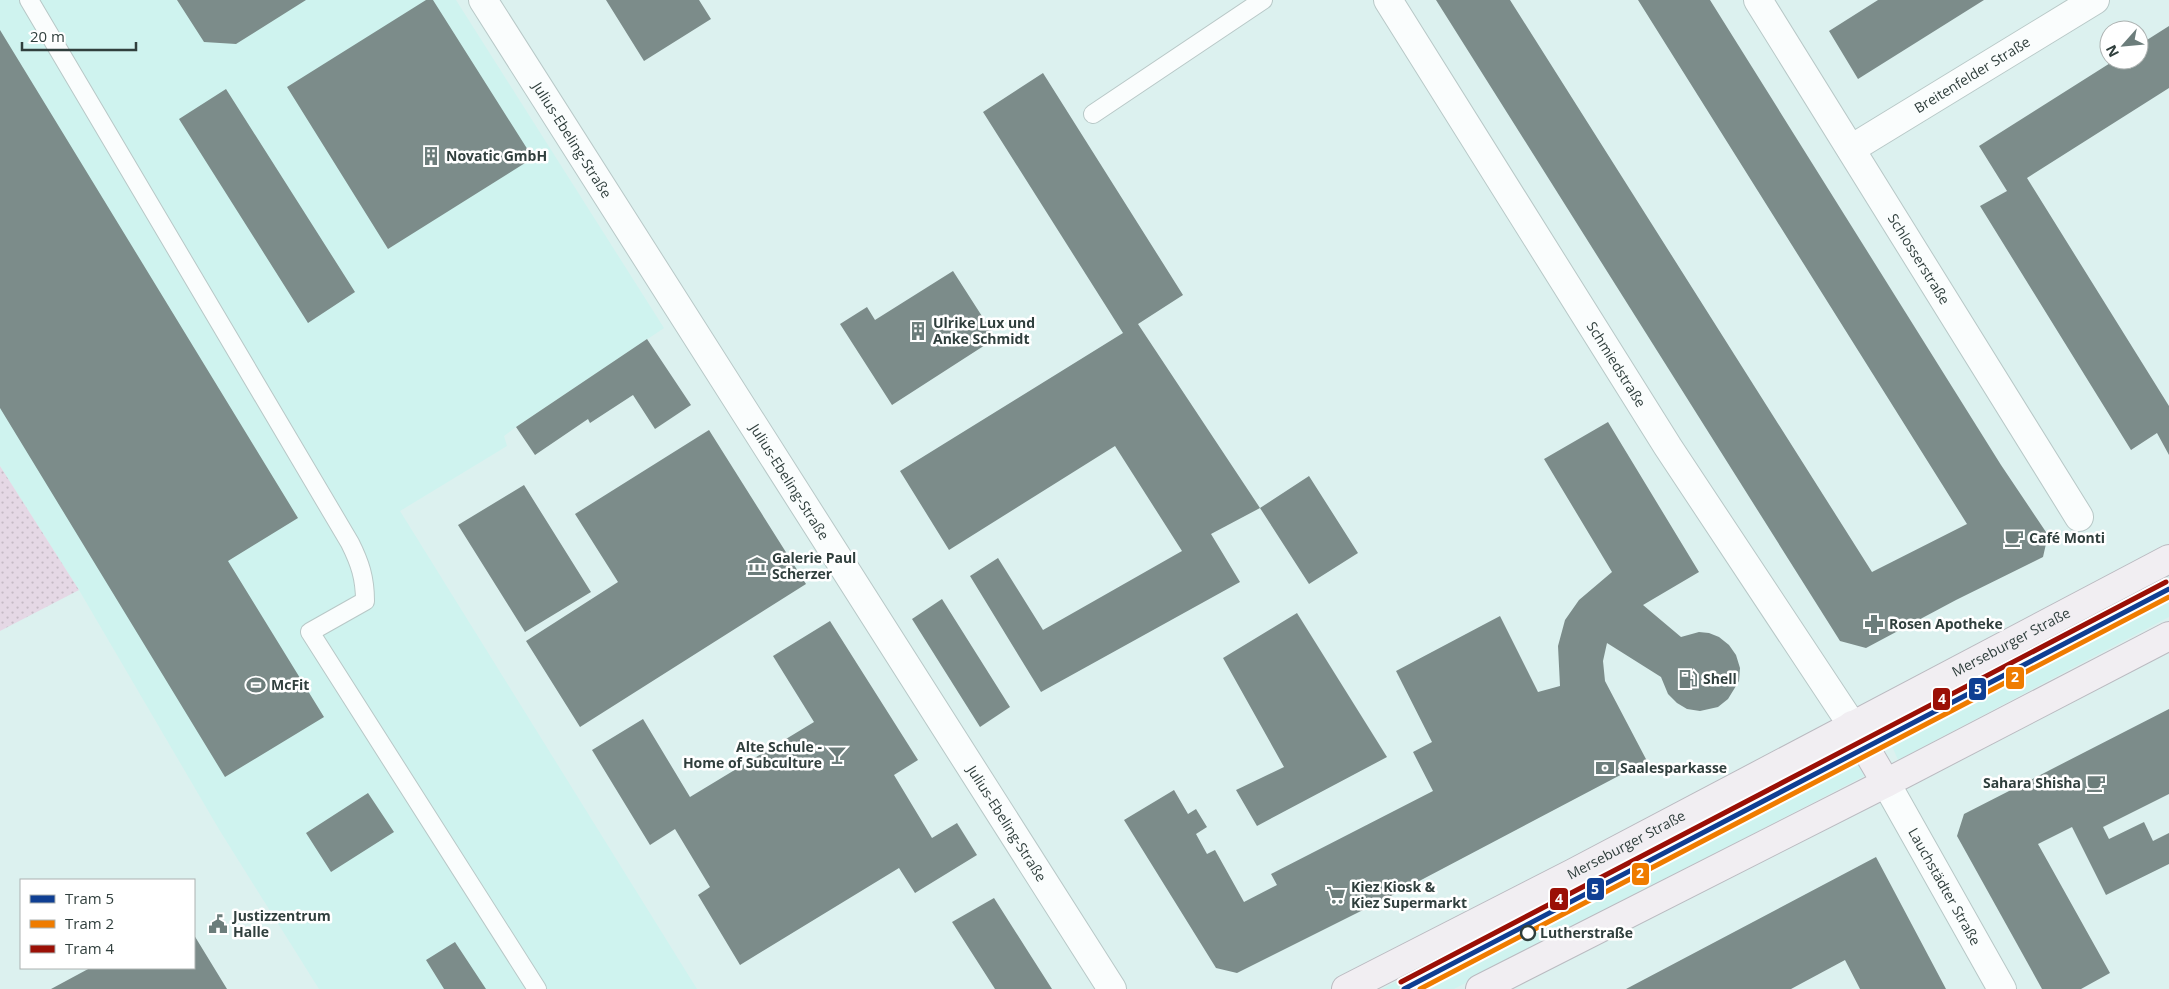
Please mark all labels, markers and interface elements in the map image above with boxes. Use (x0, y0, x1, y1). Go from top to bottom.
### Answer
scale bar (22, 20, 136, 52)
north arrow (2099, 20, 2149, 70)
text: 20 m (30, 26, 65, 46)
street label: Breitenfelder Straße (1910, 32, 2034, 117)
text: N (2101, 42, 2123, 61)
street label: Julius-Ebeling-Straße (527, 76, 617, 202)
building icon: Novatic GmbH (420, 145, 442, 167)
place label: Novatic GmbH (446, 146, 547, 165)
street label: Schlosserstraße (1884, 210, 1955, 308)
place label: Ulrike Lux und Anke Schmidt (933, 313, 1035, 348)
street label: Schmiedstraße (1583, 318, 1651, 411)
building icon: Ulrike Lux und Anke Schmidt (907, 320, 929, 342)
street label: Julius-Ebeling-Straße (745, 418, 834, 543)
cafe icon: Café Monti (2003, 527, 2025, 549)
place label: Café Monti (2029, 528, 2105, 547)
place label: Galerie Paul Scherzer (772, 548, 856, 583)
museum icon: Galerie Paul Scherzer (746, 555, 768, 577)
street label: Merseburger Straße (1948, 603, 2073, 681)
pharmacy icon: Rosen Apotheke (1863, 613, 1885, 635)
place label: Rosen Apotheke (1889, 614, 2003, 633)
line badge: 2 (2005, 666, 2025, 690)
text: 2 (2011, 667, 2019, 686)
fuel station icon: Shell (1677, 668, 1699, 690)
place label: Shell (1703, 669, 1737, 688)
sports icon: McFit (245, 674, 267, 696)
place label: McFit (271, 675, 309, 694)
line badge: 5 (1968, 677, 1987, 701)
text: 5 (1974, 679, 1982, 698)
line badge: 4 (1932, 687, 1951, 711)
text: 4 (1938, 689, 1946, 708)
place label: Alte Schule - Home of Subculture (683, 737, 822, 772)
bar icon: Alte Schule - Home of Subculture (826, 744, 848, 766)
bank icon: Saalesparkasse (1594, 757, 1616, 779)
place label: Saalesparkasse (1620, 758, 1727, 777)
street label: Julius-Ebeling-Straße (962, 760, 1051, 885)
cafe icon: Sahara Shisha (2085, 772, 2107, 794)
place label: Sahara Shisha (1983, 773, 2081, 792)
street label: Merseburger Straße (1563, 805, 1689, 884)
street label: Lauchstädter Straße (1904, 824, 1986, 949)
line badge: 2 (1631, 862, 1650, 886)
text: 2 (1636, 863, 1644, 882)
place label: Kiez Kiosk & Kiez Supermarkt (1351, 877, 1467, 912)
line badge: 5 (1586, 877, 1605, 901)
legend (20, 879, 195, 969)
text: 5 (1591, 879, 1599, 898)
supermarket icon: Kiez Kiosk & Kiez Supermarkt (1325, 884, 1347, 906)
line badge: 4 (1549, 887, 1569, 911)
text: Tram 5 (65, 888, 114, 908)
text: 4 (1555, 889, 1563, 908)
place label: Justizzentrum Halle (231, 906, 331, 941)
text: Tram 2 (65, 913, 114, 933)
public building icon: Justizzentrum Halle (207, 913, 229, 935)
place label: Lutherstraße (1540, 923, 1633, 942)
marker: Lutherstraße (1520, 925, 1536, 941)
text: Tram 4 (65, 938, 115, 958)

